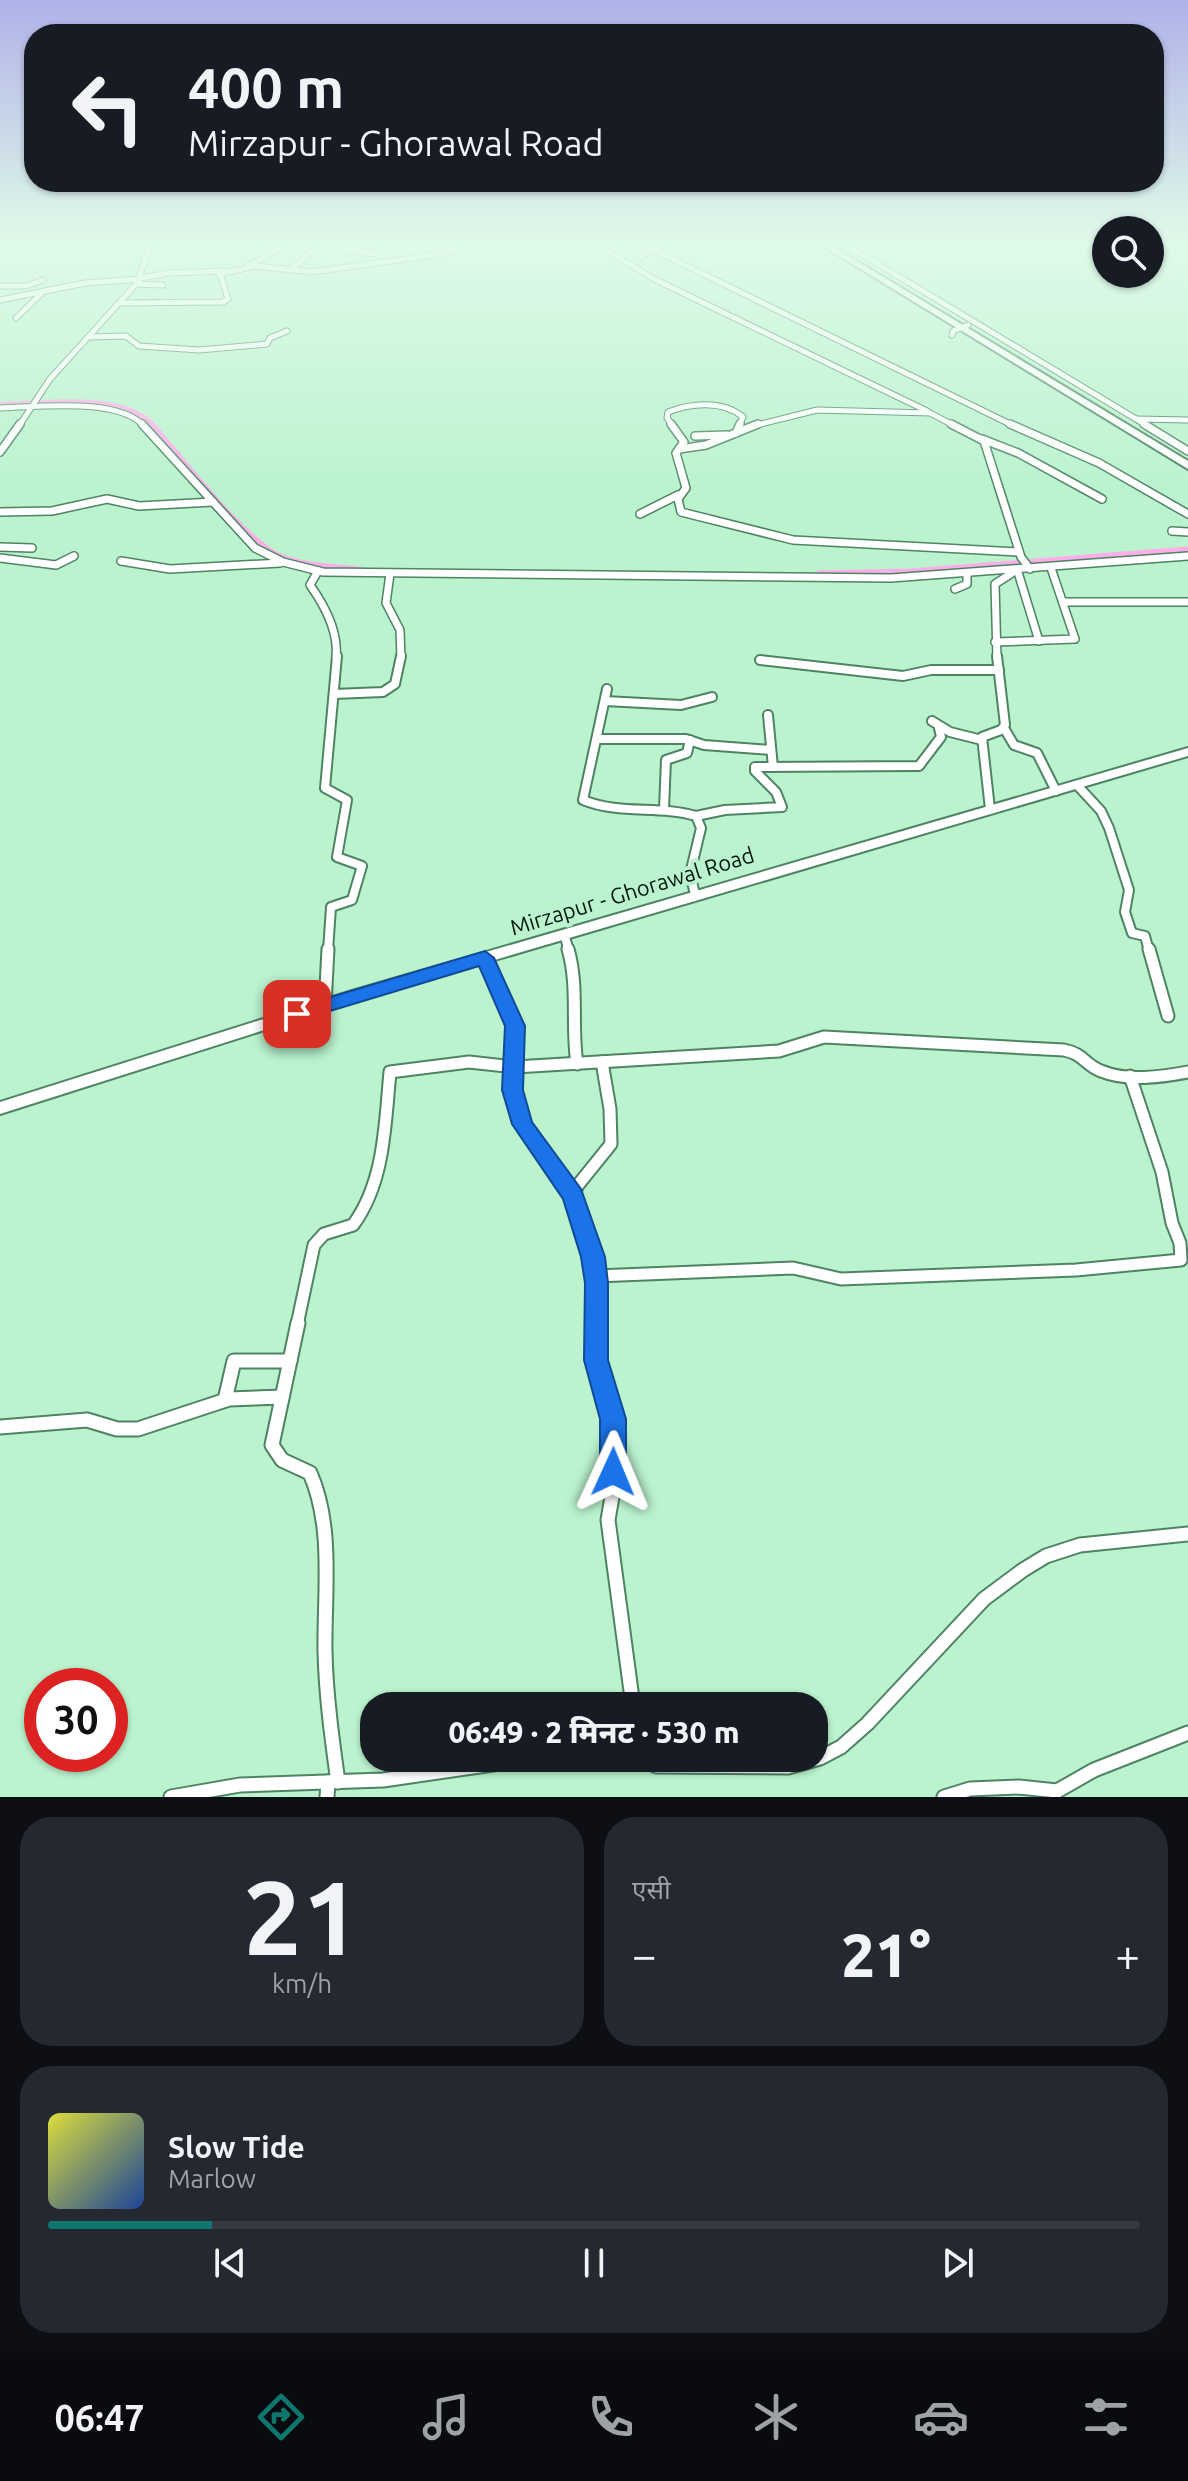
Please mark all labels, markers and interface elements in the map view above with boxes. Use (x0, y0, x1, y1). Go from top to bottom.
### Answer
icon: left (56, 56, 160, 160)
text: 400 m (188, 56, 344, 119)
text: Mirzapur - Ghorawal Road (188, 122, 603, 163)
map controls (1092, 216, 1164, 288)
button: search (1092, 216, 1164, 288)
street label: Mirzapur - Ghorawal Road (507, 841, 757, 940)
pin (263, 980, 331, 1048)
icon: arrive (275, 992, 319, 1036)
position arrow (571, 1430, 655, 1514)
speed limit sign: 30 (24, 1668, 128, 1772)
text: 06:49 · 2 मिनट · 530 m (448, 1715, 740, 1749)
text: 21 (243, 1858, 361, 1975)
text: एसी (632, 1875, 671, 1904)
text: 21° (841, 1921, 931, 1988)
text: − (632, 1930, 657, 1979)
text: + (1115, 1930, 1140, 1979)
text: km/h (272, 1969, 332, 1998)
text: Slow Tide (168, 2130, 305, 2164)
text: Marlow (168, 2164, 256, 2193)
icon: previous (208, 2241, 252, 2285)
icon: pause (572, 2241, 616, 2285)
icon: next (936, 2241, 980, 2285)
icon: directions (253, 2389, 309, 2445)
icon: music (418, 2389, 474, 2445)
icon: phone (583, 2389, 639, 2445)
icon: climate (748, 2389, 804, 2445)
icon: car (913, 2389, 969, 2445)
icon: filters (1078, 2389, 1134, 2445)
text: 06:47 (54, 2397, 145, 2438)

